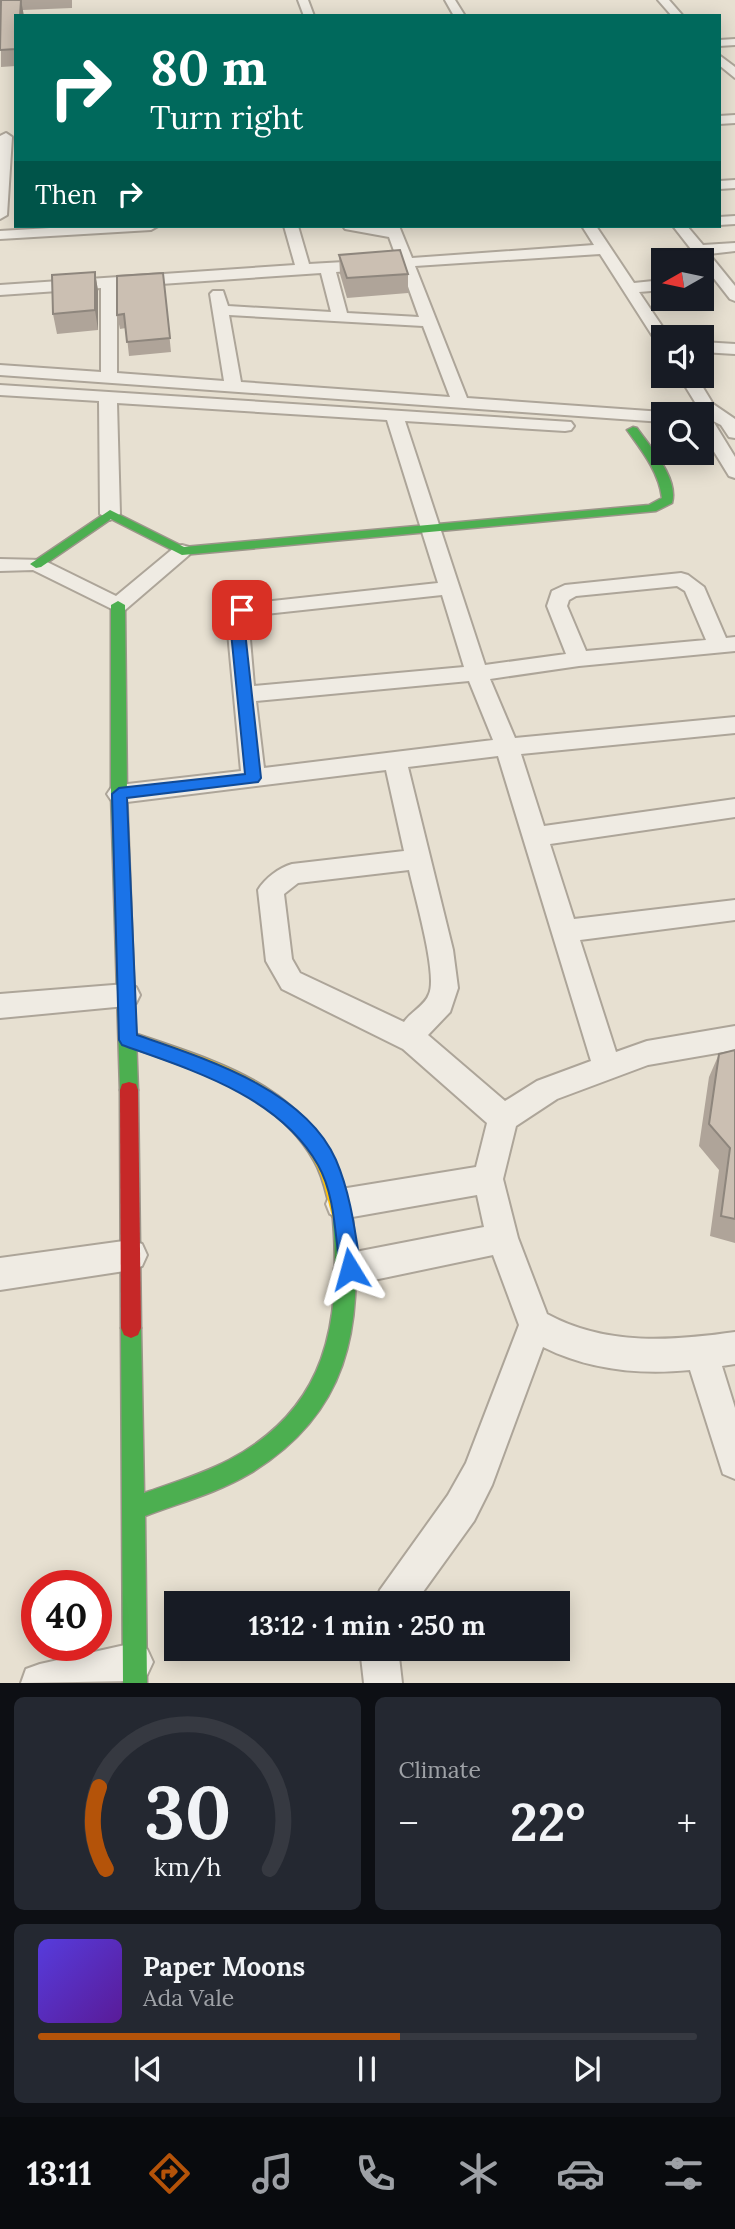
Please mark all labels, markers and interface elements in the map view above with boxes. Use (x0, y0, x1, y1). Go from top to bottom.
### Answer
text: 80 m (150, 36, 267, 98)
icon: right (35, 42, 126, 133)
text: Turn right (150, 97, 303, 138)
icon: right (111, 175, 149, 213)
text: Then (35, 178, 97, 211)
north arrow (651, 248, 714, 312)
map controls (651, 248, 714, 465)
button: sound (651, 325, 714, 388)
button: search (651, 402, 714, 465)
pin (212, 580, 272, 640)
icon: arrive (223, 591, 261, 629)
position arrow (313, 1232, 387, 1306)
speed limit sign: 40 (21, 1570, 112, 1661)
text: 13:12 · 1 min · 250 m (249, 1609, 485, 1642)
text: Climate (399, 1755, 481, 1784)
text: 30 (144, 1767, 231, 1860)
text: 22° (510, 1789, 585, 1855)
text: − (399, 1799, 419, 1847)
text: + (677, 1799, 697, 1847)
text: km/h (153, 1851, 221, 1883)
text: Paper Moons (143, 1950, 305, 1983)
text: Ada Vale (143, 1983, 234, 2012)
icon: previous (129, 2050, 167, 2088)
icon: pause (348, 2050, 386, 2088)
icon: next (568, 2050, 606, 2088)
icon: directions (145, 2149, 194, 2198)
icon: music (248, 2149, 297, 2198)
icon: phone (351, 2149, 400, 2198)
icon: climate (454, 2149, 503, 2198)
icon: car (556, 2149, 605, 2198)
icon: filters (659, 2149, 708, 2198)
text: 13:11 (27, 2153, 92, 2194)

